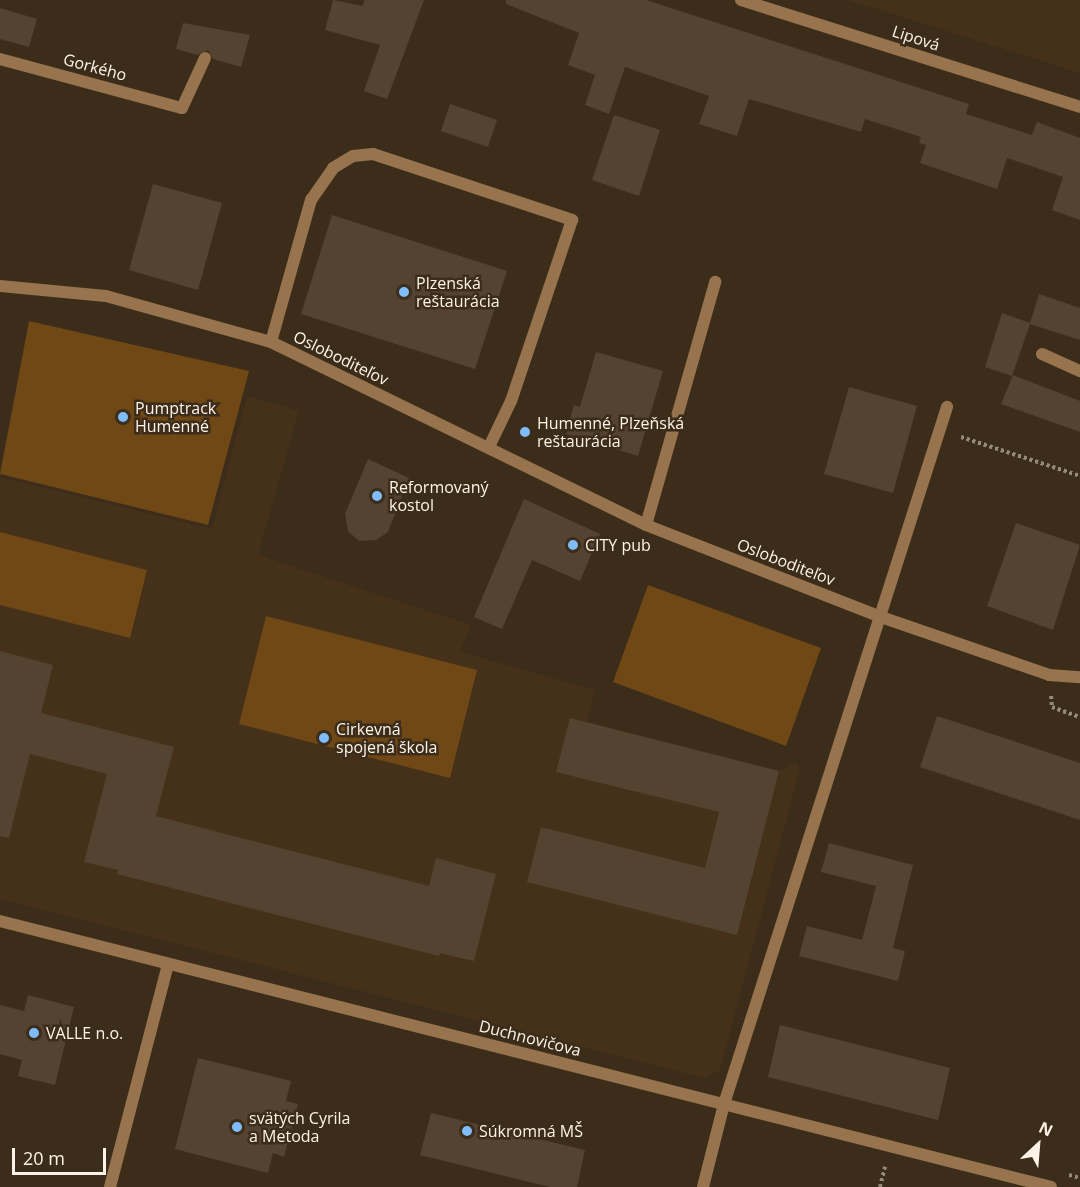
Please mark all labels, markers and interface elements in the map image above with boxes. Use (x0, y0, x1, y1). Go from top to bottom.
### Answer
street label: Lipová (890, 21, 942, 55)
street label: Gorkého (61, 49, 129, 85)
place label: Plzenská reštaurácia (416, 273, 500, 311)
marker: Plzenská reštaurácia (397, 285, 411, 299)
street label: Osloboditeľov (290, 327, 392, 389)
place label: Pumptrack Humenné (135, 398, 216, 436)
marker: Pumptrack Humenné (116, 410, 130, 424)
place label: Humenné, Plzeňská reštaurácia (537, 413, 684, 451)
marker: Humenné, Plzeňská reštaurácia (518, 425, 532, 439)
place label: Reformovaný kostol (389, 477, 489, 515)
marker: Reformovaný kostol (370, 489, 384, 503)
place label: CITY pub (585, 535, 651, 555)
street label: Osloboditeľov (734, 535, 838, 589)
marker: CITY pub (566, 538, 580, 552)
place label: Cirkevná spojená škola (336, 719, 438, 757)
marker: Cirkevná spojená škola (317, 731, 331, 745)
street label: Duchnovičova (477, 1016, 583, 1060)
place label: VALLE n.o. (46, 1023, 123, 1043)
marker: VALLE n.o. (27, 1026, 41, 1040)
place label: svätých Cyrila a Metoda (249, 1108, 350, 1146)
north arrow (1008, 1115, 1068, 1175)
text: N (1035, 1116, 1057, 1142)
marker: svätých Cyrila a Metoda (230, 1120, 244, 1134)
place label: Súkromná MŠ (479, 1121, 583, 1141)
marker: Súkromná MŠ (460, 1124, 474, 1138)
scale bar (15, 1136, 110, 1174)
text: 20 m (23, 1146, 65, 1170)

